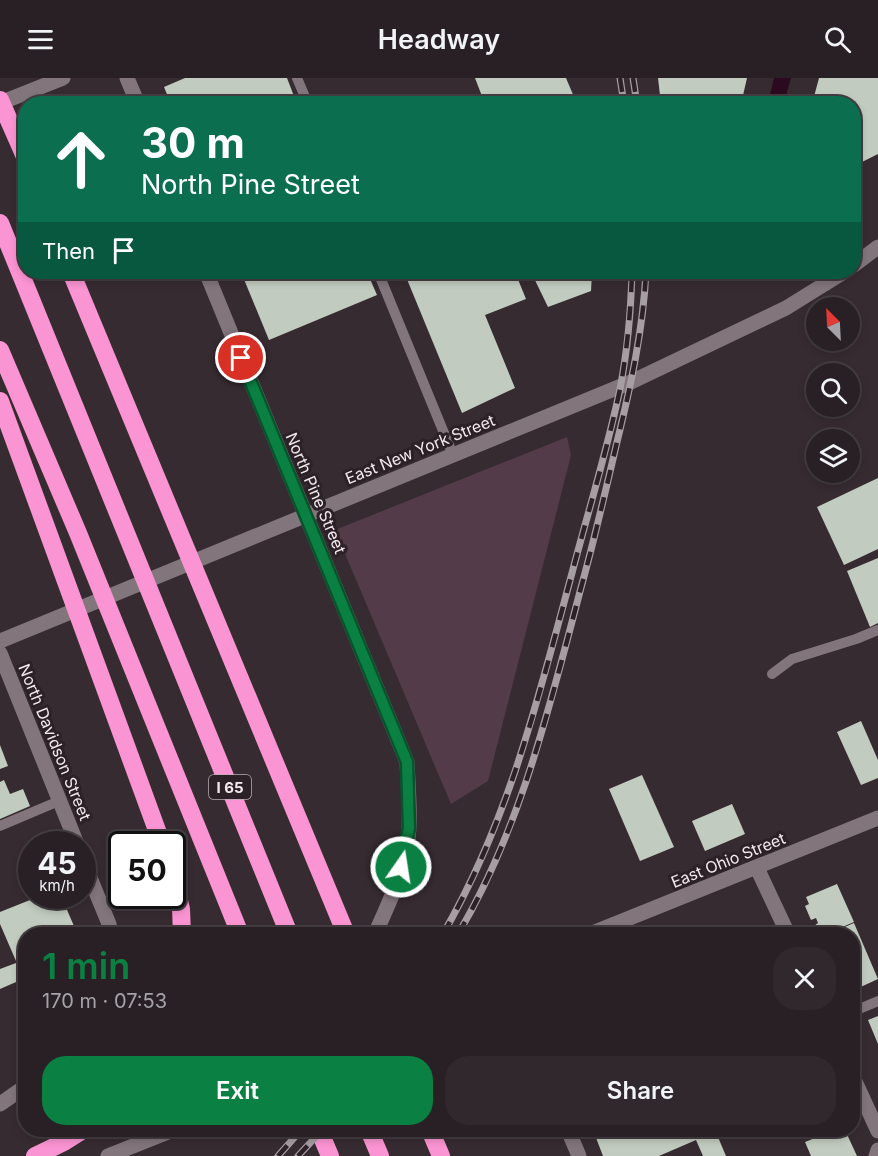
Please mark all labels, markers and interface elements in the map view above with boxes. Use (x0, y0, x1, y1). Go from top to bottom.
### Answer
icon: menu (24, 23, 57, 56)
text: Headway (378, 23, 500, 56)
icon: search (821, 23, 854, 56)
text: 30 m (141, 117, 245, 168)
icon: ahead (42, 120, 120, 198)
text: North Pine Street (141, 168, 360, 201)
icon: arrive (107, 234, 140, 267)
text: Then (42, 238, 95, 264)
north arrow (806, 297, 860, 351)
map controls (806, 297, 860, 483)
pin (215, 332, 266, 383)
icon: arrive (224, 341, 257, 374)
button: search (806, 363, 860, 417)
street label: East New York Street (342, 410, 498, 488)
street label: North Pine Street (281, 429, 351, 557)
button: layers (806, 429, 860, 483)
street label: North Davidson Street (14, 661, 96, 823)
road number: I 65 (209, 775, 251, 799)
street label: East Ohio Street (668, 828, 788, 892)
speed limit sign: 50 (108, 831, 186, 909)
position arrow (369, 835, 433, 899)
text: 45 (37, 845, 77, 881)
text: km/h (39, 876, 75, 895)
text: 1 min (42, 944, 130, 988)
button: close (773, 947, 836, 1010)
text: 170 m · 07:53 (42, 989, 167, 1013)
button: Exit (42, 1056, 433, 1125)
button: Share (445, 1056, 836, 1125)

